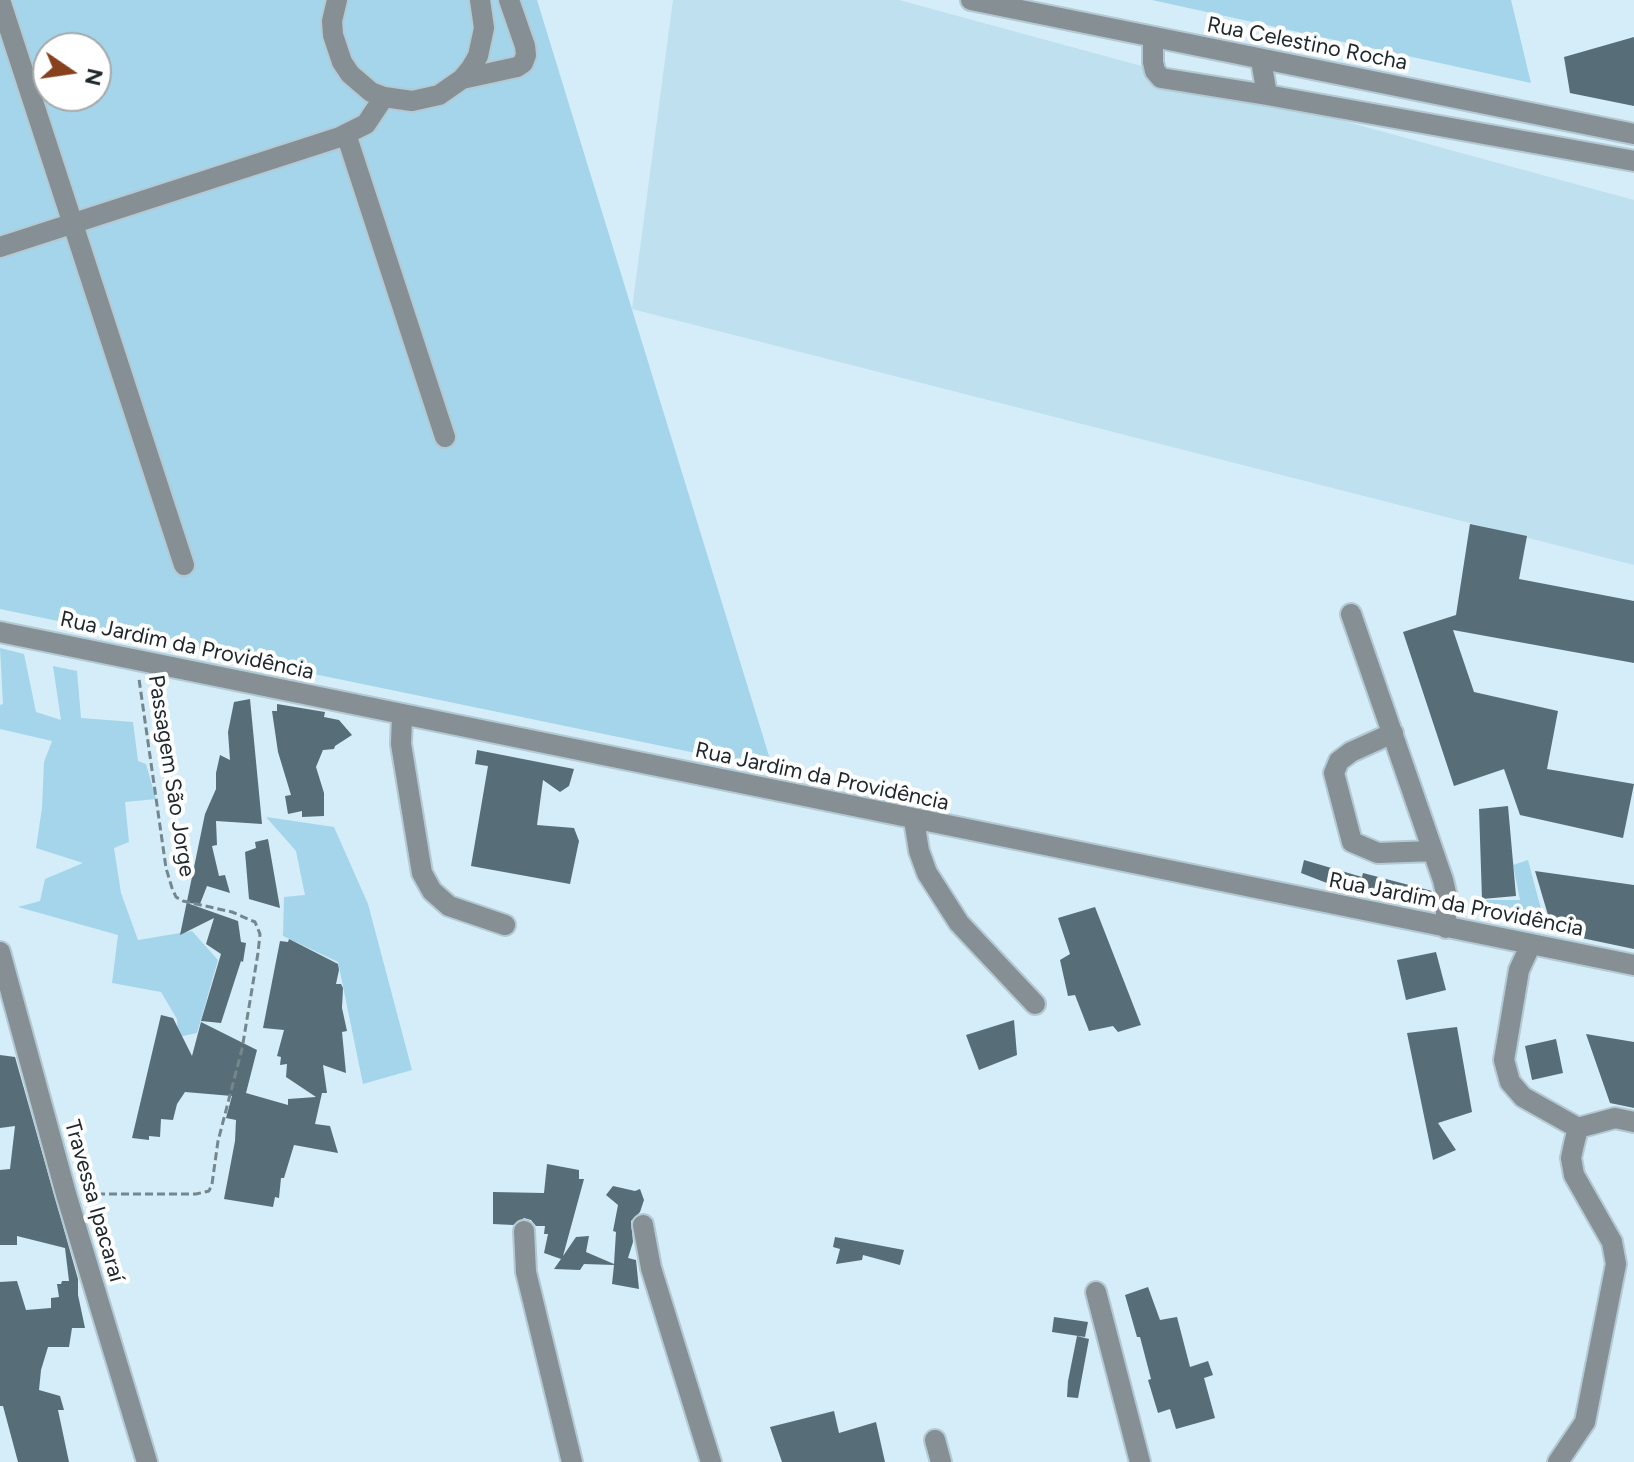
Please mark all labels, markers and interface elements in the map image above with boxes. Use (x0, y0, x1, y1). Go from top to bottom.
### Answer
street label: Rua Celestino Rocha (1205, 12, 1409, 76)
north arrow (32, 32, 112, 112)
text: N (79, 66, 109, 88)
street label: Rua Jardim da Providência (58, 606, 316, 686)
street label: Passagem São Jorge (142, 673, 200, 879)
street label: Rua Jardim da Providência (693, 737, 951, 817)
street label: Rua Jardim da Providência (1326, 867, 1586, 943)
street label: Travessa Ipacaraí (58, 1117, 130, 1285)

